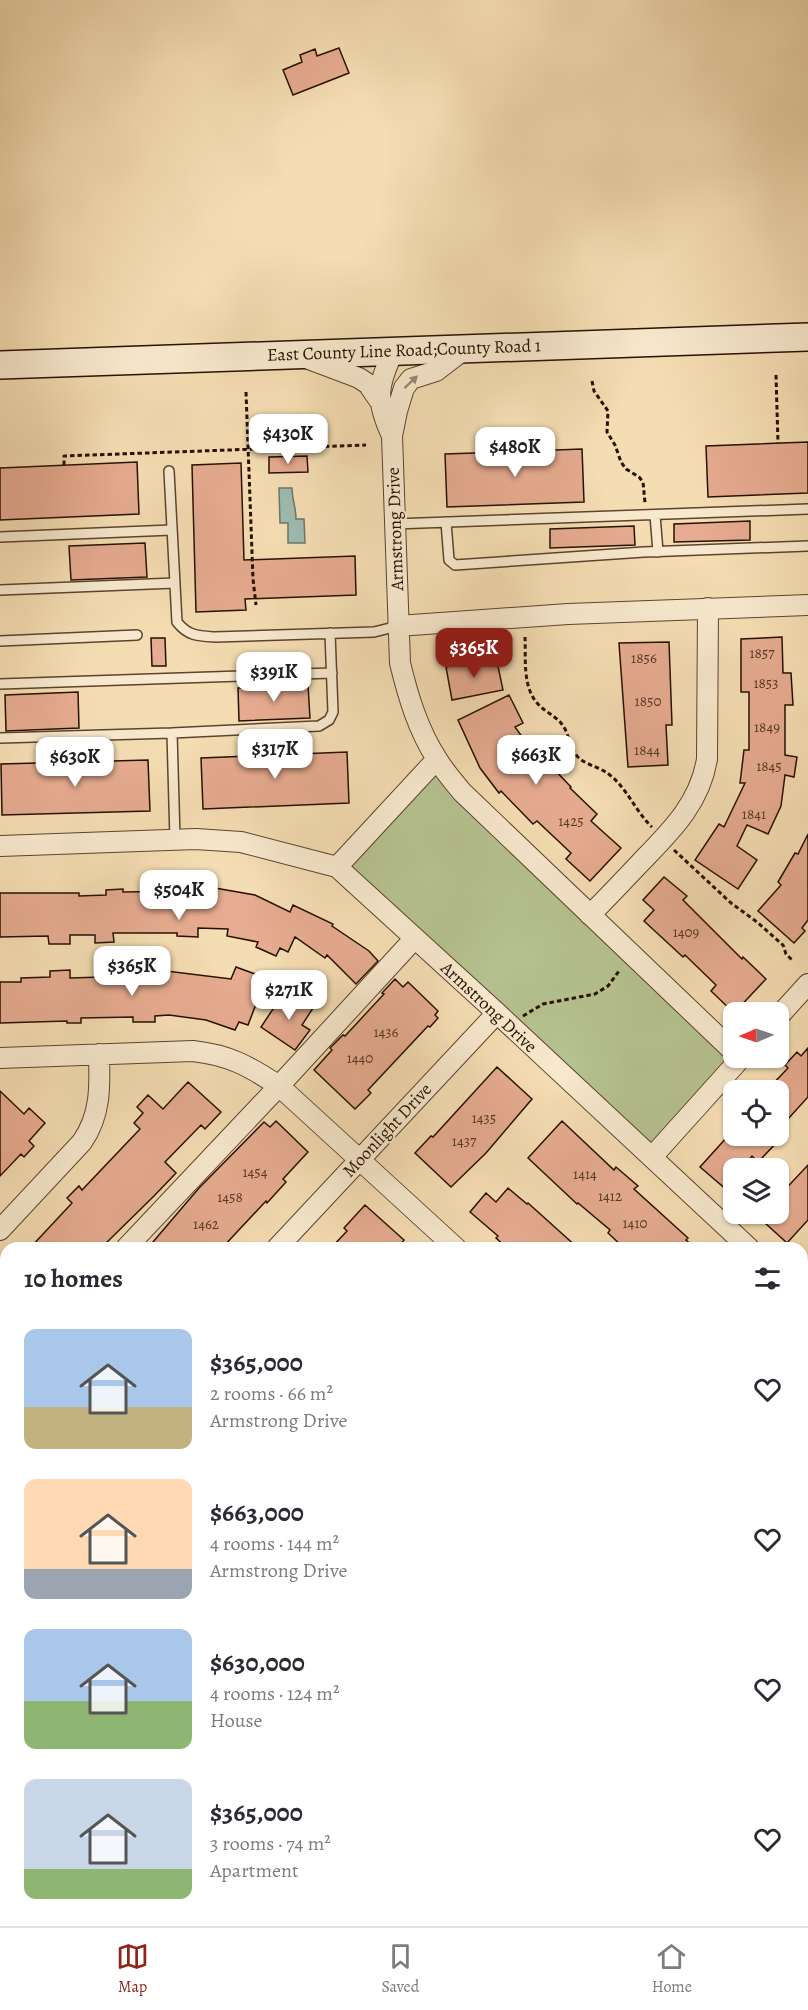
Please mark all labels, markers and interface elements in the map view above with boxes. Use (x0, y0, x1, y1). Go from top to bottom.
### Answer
street label: East County Line Road;County Road 1 (267, 333, 541, 367)
one-way arrow (404, 375, 418, 389)
pin: $430K (246, 414, 330, 465)
text: $430K (263, 420, 313, 447)
pin: $480K (473, 427, 557, 478)
text: $480K (489, 433, 541, 460)
street label: Armstrong Drive (381, 467, 409, 592)
pin: $365K (432, 628, 516, 679)
text: $365K (450, 634, 498, 661)
house number: 1857 (749, 643, 775, 663)
house number: 1856 (631, 648, 657, 668)
pin: $391K (232, 652, 316, 703)
text: $391K (250, 658, 298, 685)
house number: 1853 (753, 673, 779, 693)
house number: 1850 (635, 691, 661, 711)
house number: 1849 (754, 717, 780, 737)
pin: $317K (233, 729, 317, 780)
text: $317K (252, 735, 298, 762)
pin: $663K (494, 735, 578, 786)
pin: $630K (33, 737, 117, 788)
house number: 1844 (634, 740, 660, 760)
text: $663K (511, 741, 561, 768)
text: $630K (50, 743, 100, 770)
house number: 1845 (756, 756, 782, 776)
house number: 1841 (742, 804, 766, 824)
house number: 1425 (558, 811, 584, 831)
pin: $504K (137, 870, 221, 921)
text: $504K (154, 876, 204, 903)
house number: 1409 (673, 922, 700, 942)
pin: $365K (90, 946, 174, 997)
text: $365K (108, 952, 156, 979)
street label: Armstrong Drive (435, 955, 542, 1058)
pin: $271K (247, 970, 331, 1021)
text: $271K (265, 976, 313, 1003)
north arrow (723, 1002, 789, 1068)
map controls (723, 1002, 789, 1224)
house number: 1436 (373, 1022, 399, 1042)
house number: 1440 (347, 1048, 373, 1068)
street label: Moonlight Drive (337, 1078, 437, 1182)
button: locate (723, 1080, 789, 1146)
house number: 1435 (472, 1108, 496, 1128)
house number: 1437 (452, 1131, 477, 1151)
button: layers (723, 1158, 789, 1224)
house number: 1454 (242, 1162, 268, 1182)
house number: 1414 (573, 1164, 597, 1184)
house number: 1412 (598, 1186, 622, 1206)
house number: 1458 (217, 1187, 243, 1207)
house number: 1410 (622, 1213, 648, 1233)
house number: 1462 (193, 1214, 219, 1234)
text: 10 homes (24, 1261, 123, 1296)
icon: filters (751, 1262, 784, 1295)
text: $365,000 (210, 1345, 303, 1380)
icon: home (72, 1353, 144, 1425)
icon: heart (751, 1373, 784, 1406)
text: 2 rooms · 66 m² (210, 1380, 333, 1407)
text: Armstrong Drive (210, 1407, 347, 1434)
text: $663,000 (210, 1495, 304, 1530)
icon: home (72, 1503, 144, 1575)
icon: heart (751, 1523, 784, 1556)
text: 4 rooms · 144 m² (210, 1530, 339, 1557)
text: Armstrong Drive (210, 1557, 347, 1584)
text: $630,000 (210, 1645, 305, 1680)
icon: home (72, 1653, 144, 1725)
icon: heart (751, 1673, 784, 1706)
text: 4 rooms · 124 m² (210, 1680, 340, 1707)
text: House (210, 1707, 262, 1734)
text: $365,000 (210, 1795, 303, 1830)
icon: home (72, 1803, 144, 1875)
icon: heart (751, 1823, 784, 1856)
text: 3 rooms · 74 m² (210, 1830, 331, 1857)
text: Apartment (210, 1857, 299, 1884)
tab: Map (116, 1940, 149, 1998)
tab: Saved (381, 1940, 419, 1998)
tab: Home (652, 1940, 692, 1998)

